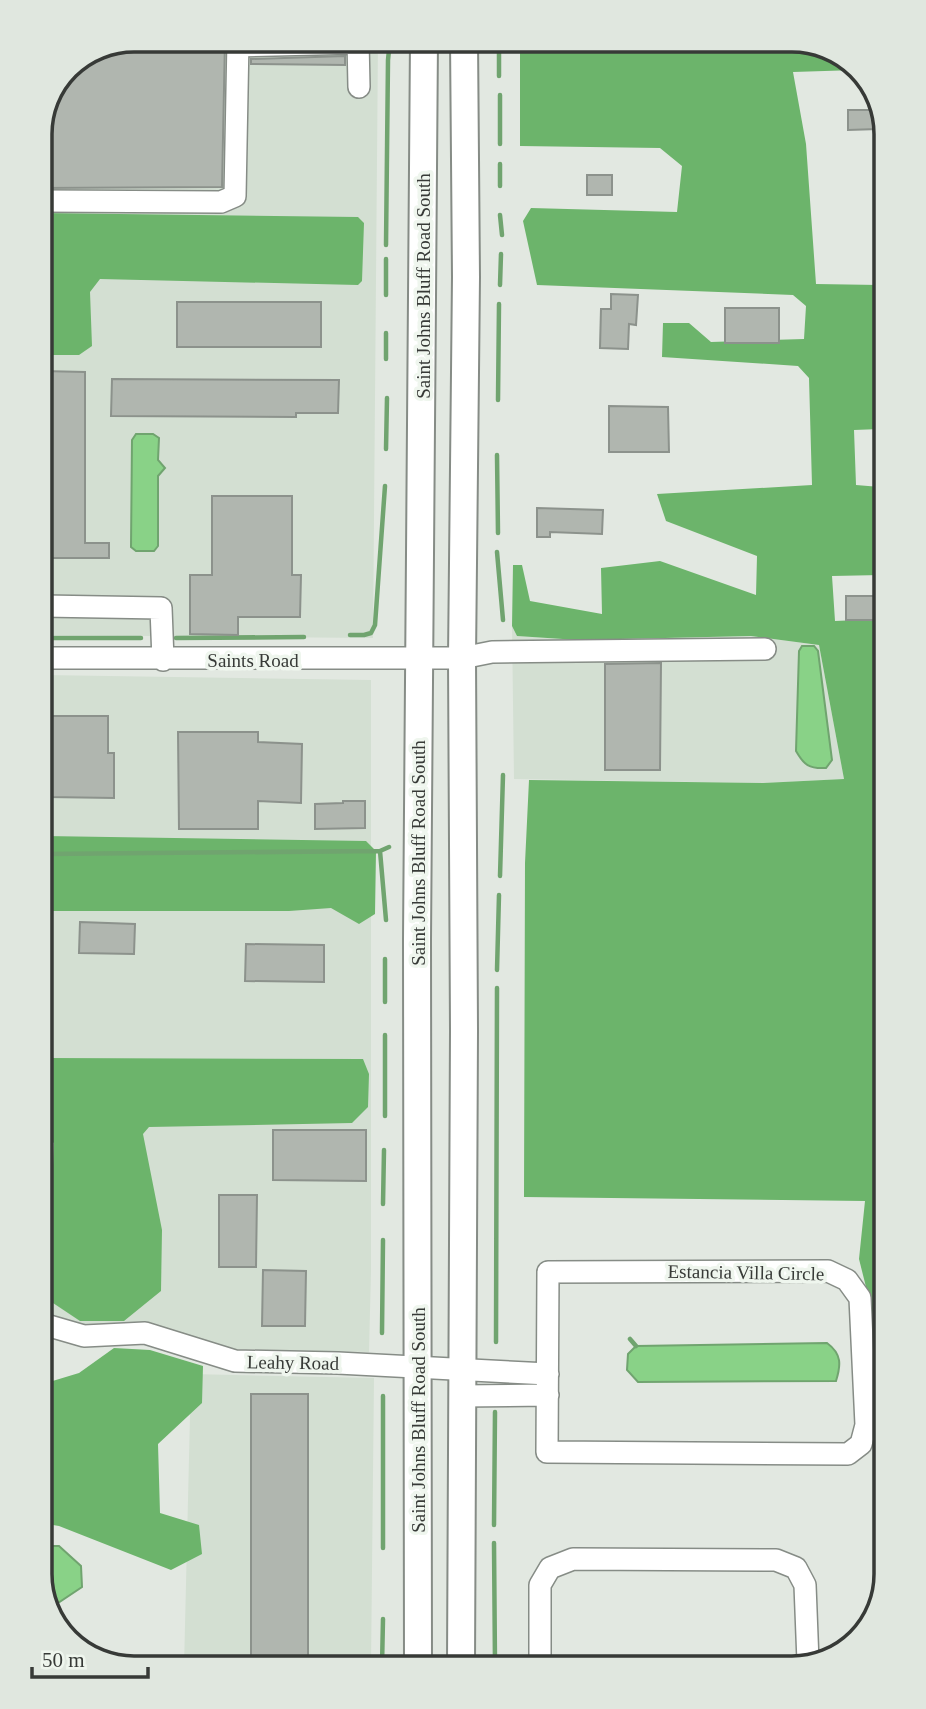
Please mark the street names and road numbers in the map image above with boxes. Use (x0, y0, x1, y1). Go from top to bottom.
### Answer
street label: Saint Johns Bluff Road South (413, 173, 434, 399)
street label: Saints Road (207, 650, 299, 671)
street label: Saint Johns Bluff Road South (408, 740, 429, 966)
street label: Estancia Villa Circle (667, 1261, 825, 1284)
street label: Saint Johns Bluff Road South (408, 1307, 429, 1533)
street label: Leahy Road (247, 1351, 340, 1374)

